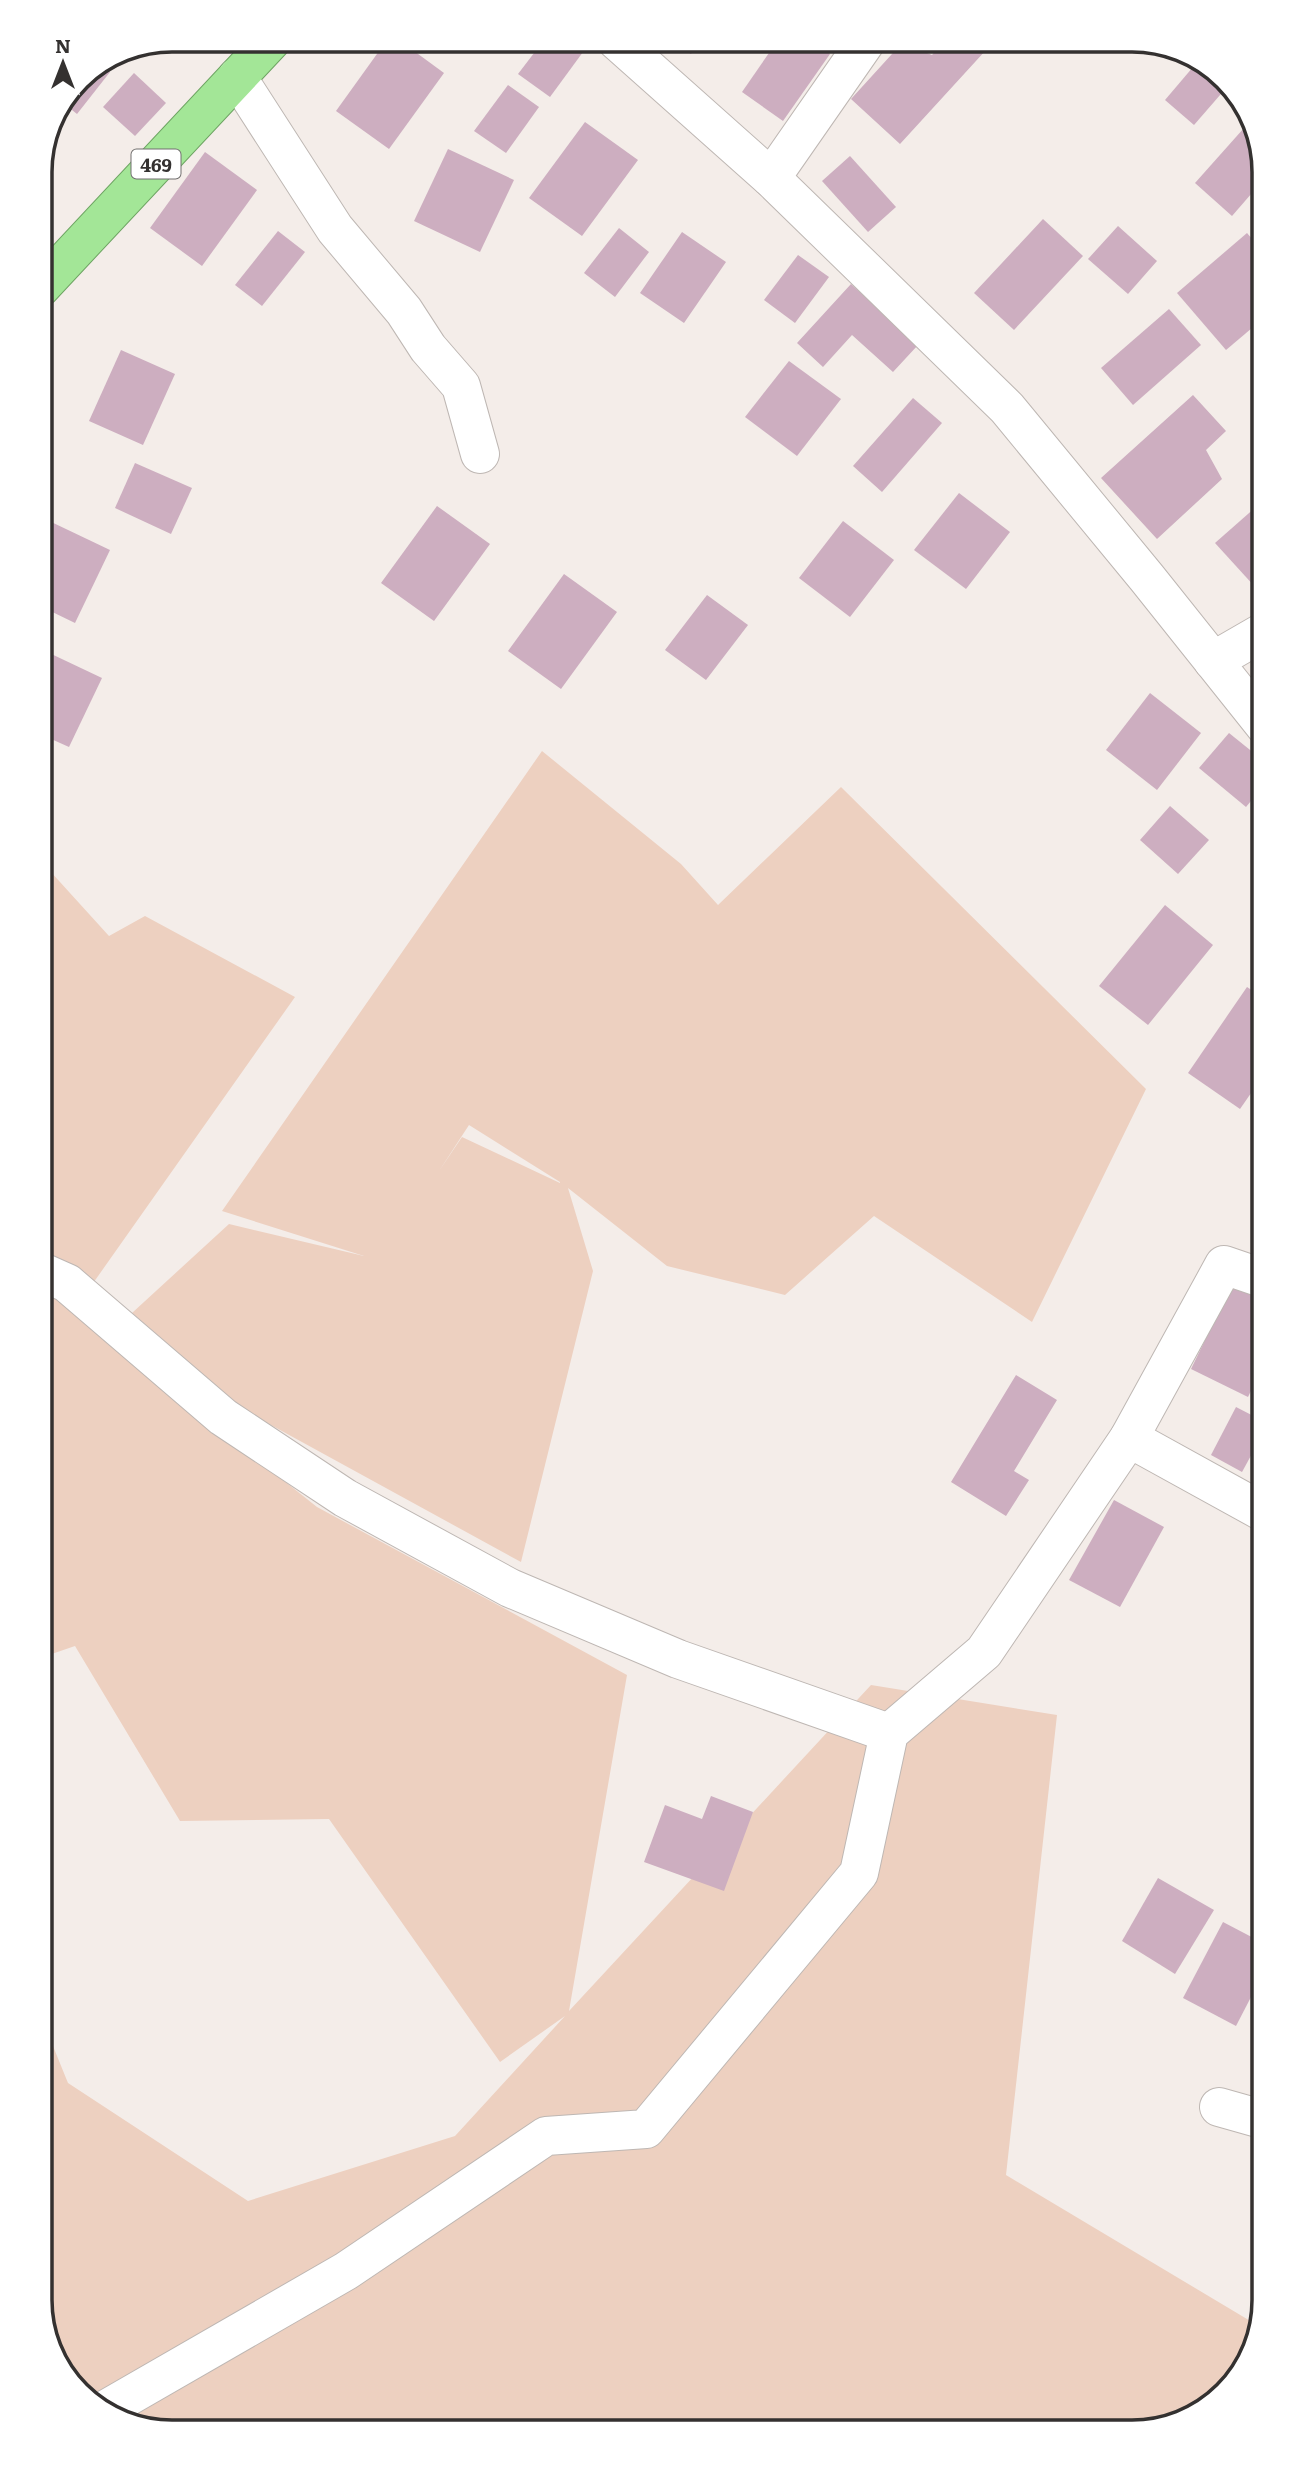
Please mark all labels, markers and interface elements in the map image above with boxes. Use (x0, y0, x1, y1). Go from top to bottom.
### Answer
north arrow (28, 28, 98, 98)
text: N (55, 31, 71, 59)
road number: 469 (132, 149, 180, 178)

